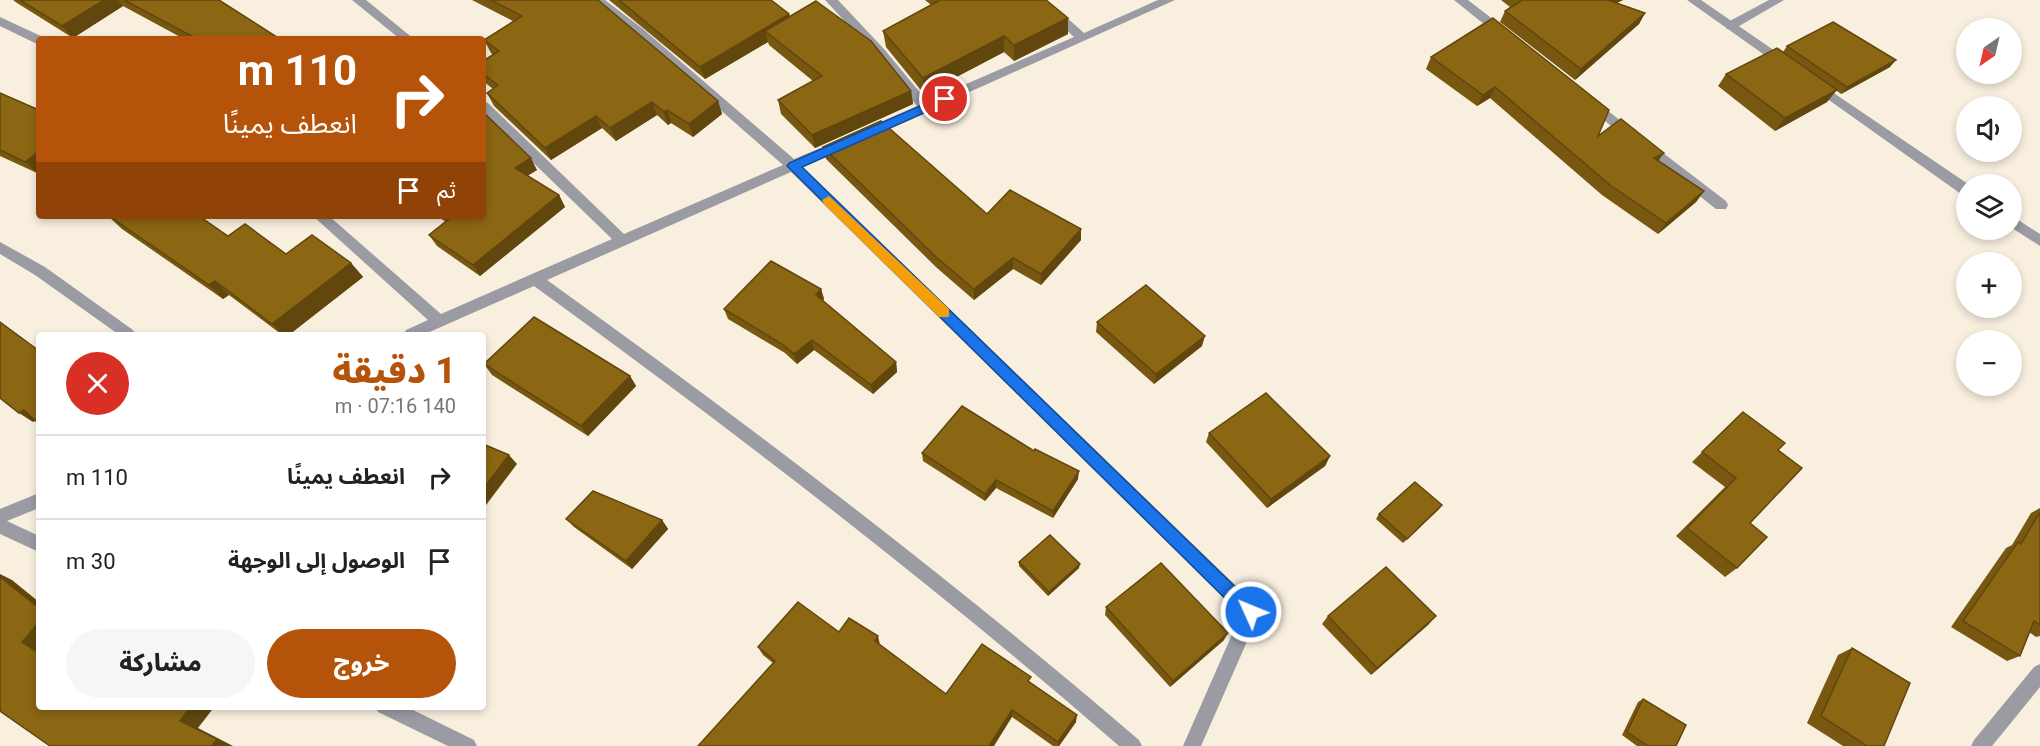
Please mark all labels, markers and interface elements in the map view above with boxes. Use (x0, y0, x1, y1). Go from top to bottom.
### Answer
north arrow (1956, 18, 2022, 84)
map controls (1956, 18, 2022, 396)
text: 110 m (238, 46, 357, 95)
icon: right (378, 60, 456, 138)
pin (919, 73, 970, 124)
icon: arrive (928, 82, 961, 115)
button: sound (1956, 96, 2022, 162)
text: انعطف يمينًا (223, 108, 357, 140)
icon: arrive (392, 174, 425, 207)
button: layers (1956, 174, 2022, 240)
text: ثم (437, 178, 456, 203)
button: + (1956, 252, 2022, 318)
button: − (1956, 330, 2022, 396)
text: 1 دقيقة (332, 350, 456, 392)
button: close (66, 352, 129, 415)
text: 140 m · 07:16 (335, 394, 456, 418)
icon: right (423, 461, 456, 494)
text: انعطف يمينًا (287, 464, 405, 489)
text: 110 m (66, 465, 128, 490)
icon: arrive (423, 545, 456, 578)
text: الوصول إلى الوجهة (228, 548, 405, 573)
text: 30 m (66, 549, 116, 574)
position arrow (1219, 580, 1283, 644)
button: مشاركة (66, 629, 255, 698)
button: خروج (267, 629, 456, 698)

